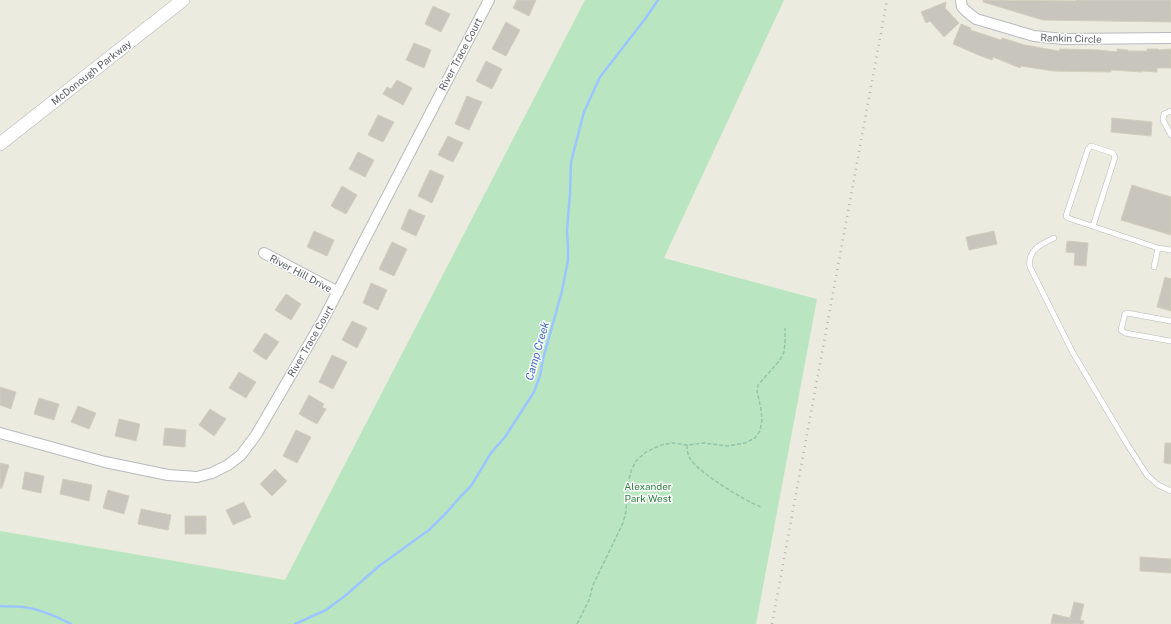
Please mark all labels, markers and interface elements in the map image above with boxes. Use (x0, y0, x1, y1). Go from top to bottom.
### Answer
street label: River Trace Court (436, 16, 484, 92)
street label: Rankin Circle (1040, 31, 1102, 45)
street label: McDonough Parkway (49, 37, 134, 107)
street label: River Hill Drive (268, 252, 334, 295)
street label: River Trace Court (285, 303, 335, 379)
water label: Camp Creek (523, 320, 551, 382)
park label: Alexander Park West (624, 480, 672, 504)

